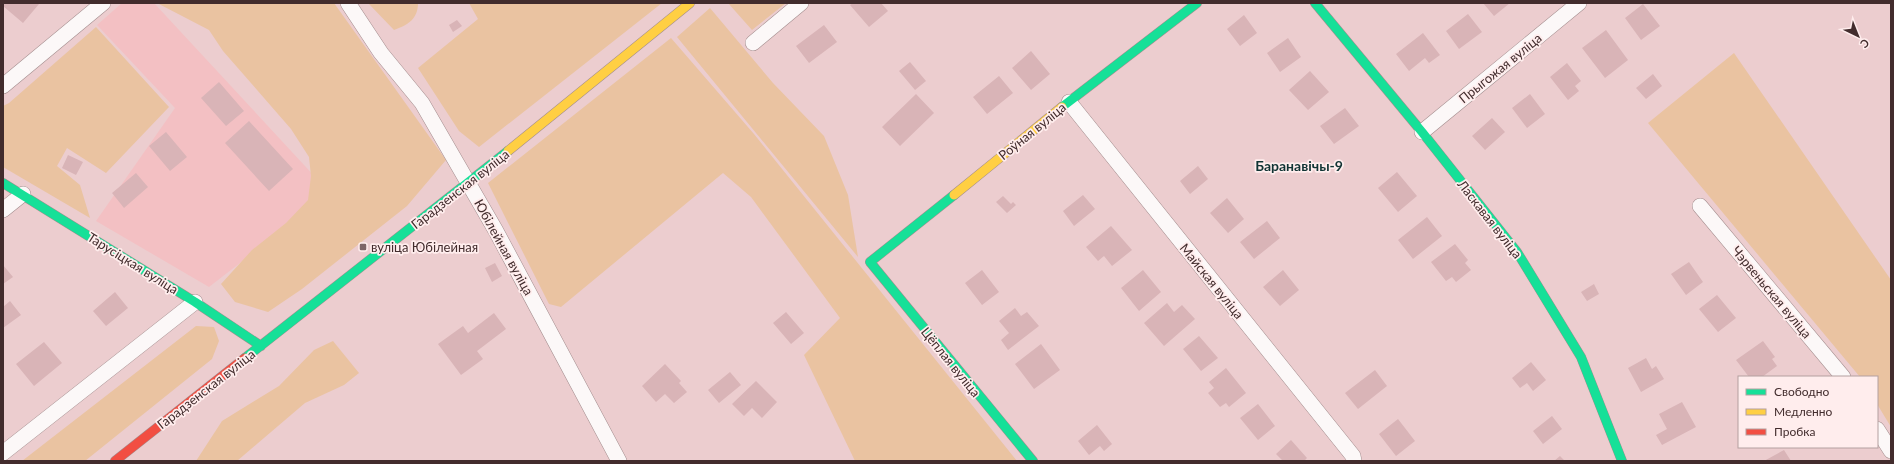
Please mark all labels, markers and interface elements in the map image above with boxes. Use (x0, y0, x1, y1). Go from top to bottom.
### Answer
north arrow (1838, 16, 1878, 56)
street label: Прыгожая вуліца (1455, 30, 1545, 106)
text: С (1858, 36, 1872, 51)
street label: Роўная вуліца (995, 99, 1069, 163)
street label: Гарадзенская вуліца (408, 146, 512, 232)
district label: Баранавічы-9 (1255, 157, 1343, 174)
street label: Ласкавая вуліца (1454, 176, 1526, 261)
street label: Юбілейная вуліца (471, 196, 537, 298)
street label: Тарусіцкая вуліца (85, 229, 181, 297)
place label: вуліца Юбілейная (371, 239, 478, 255)
street label: Майская вуліца (1177, 240, 1247, 322)
marker: вуліца Юбілейная (358, 242, 368, 252)
street label: Чэрвеньская вуліца (1729, 243, 1815, 341)
street label: Цёплая вуліца (918, 324, 984, 400)
street label: Гарадзенская вуліца (154, 346, 258, 432)
legend (1738, 376, 1878, 448)
text: Свободно (1774, 384, 1830, 399)
text: Медленно (1774, 404, 1833, 419)
text: Пробка (1774, 424, 1815, 439)

